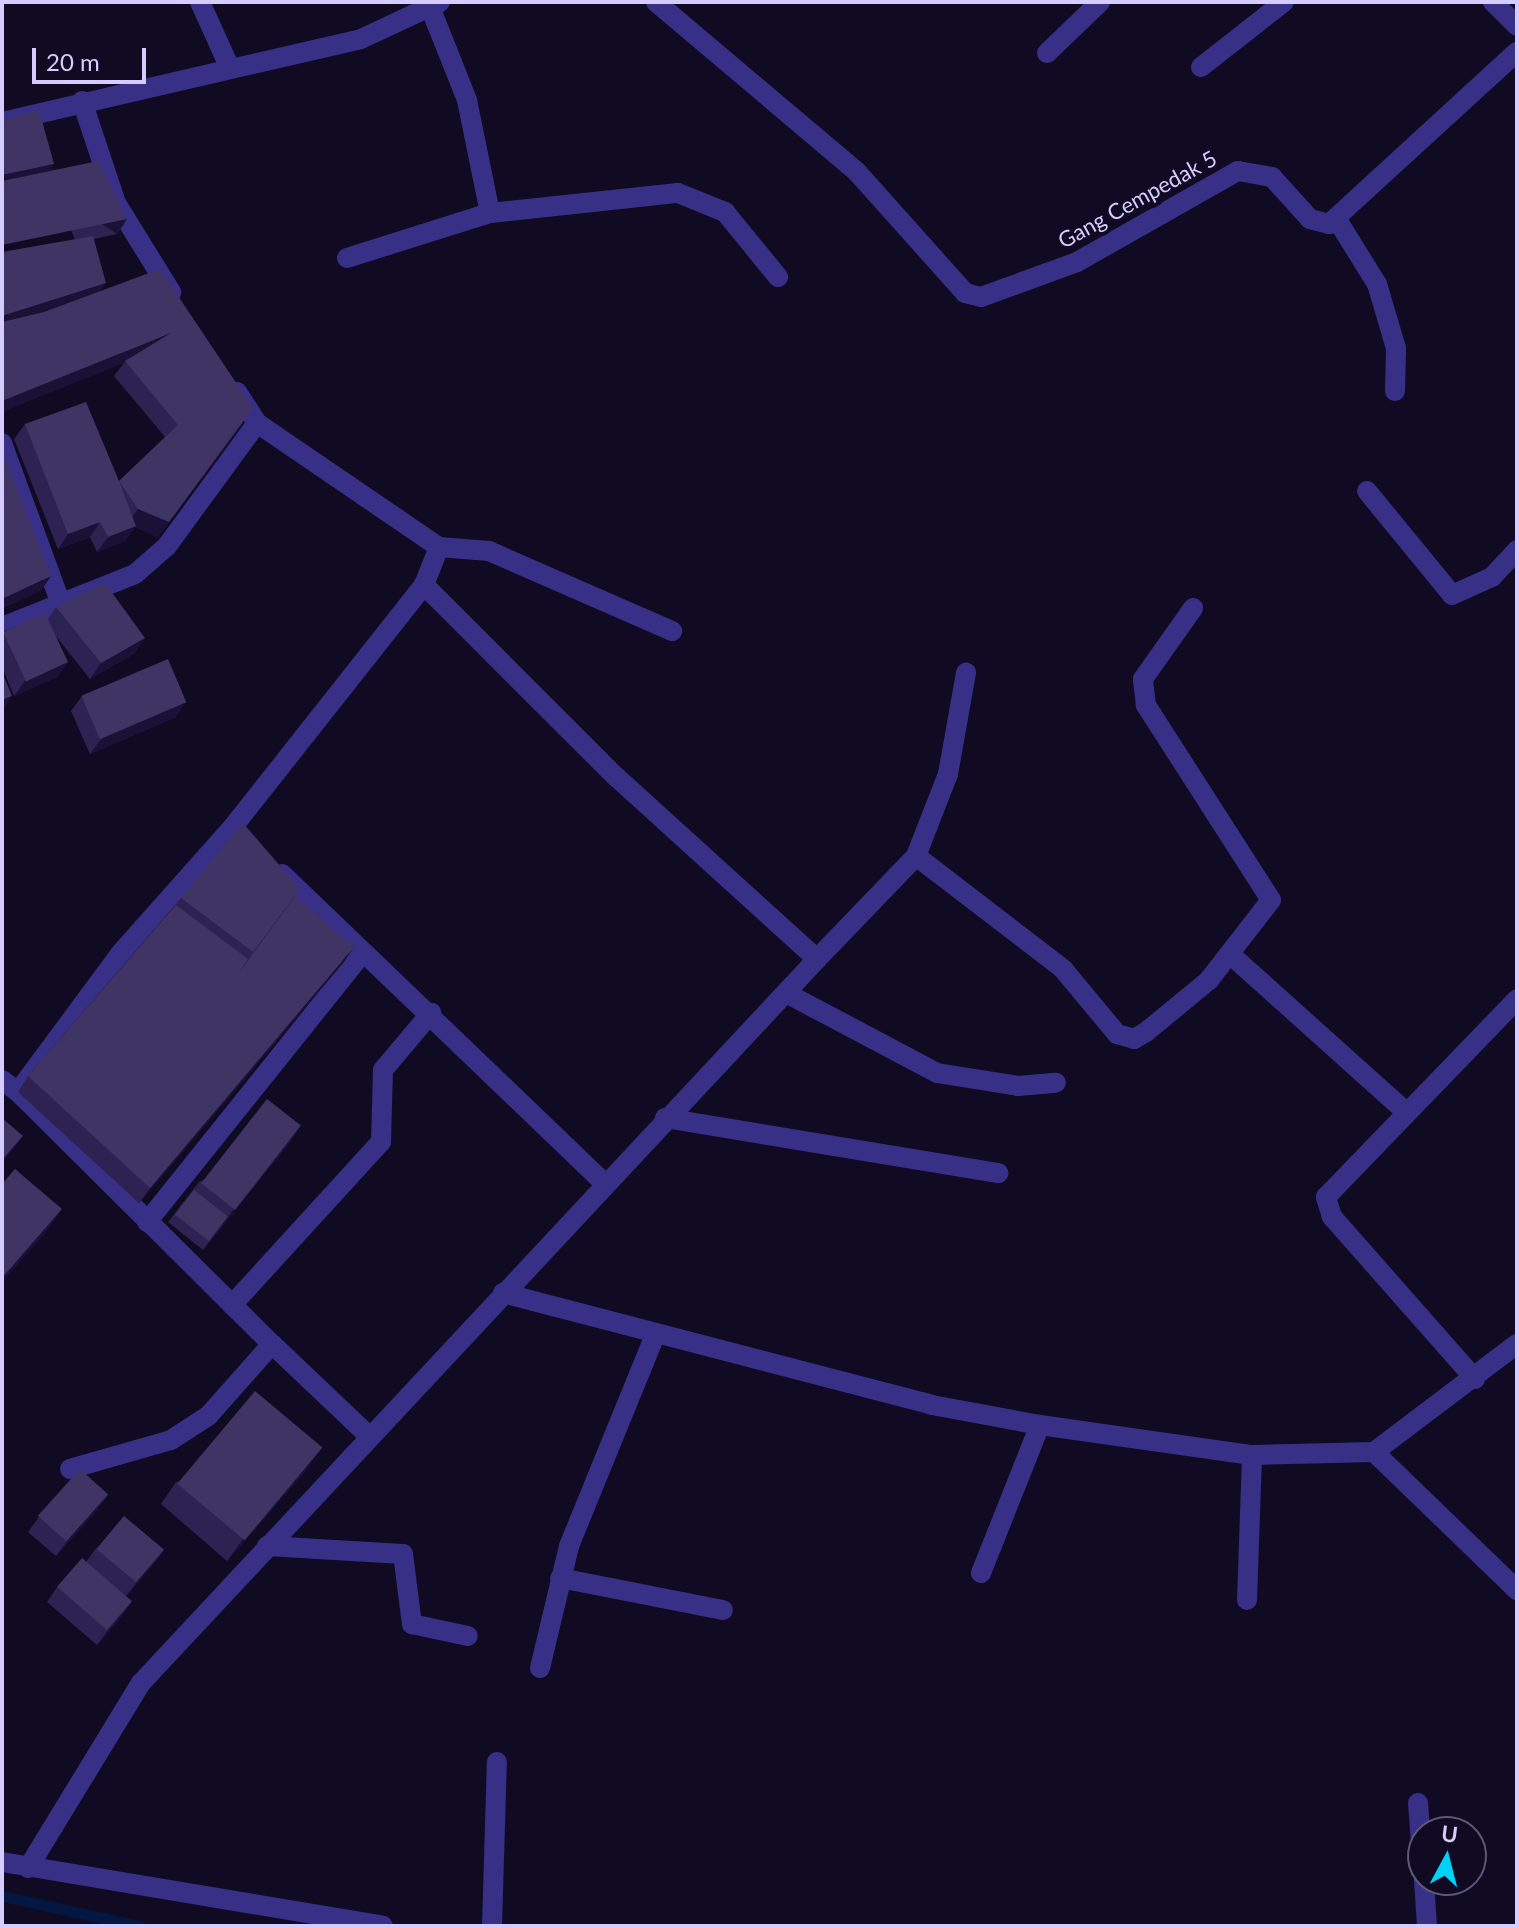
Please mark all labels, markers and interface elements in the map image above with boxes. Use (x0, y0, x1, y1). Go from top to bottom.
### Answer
scale bar (36, 32, 150, 82)
text: 20 m (46, 47, 100, 76)
street label: Gang Cempedak 5 (1053, 144, 1221, 254)
north arrow (1407, 1816, 1487, 1896)
text: U (1440, 1819, 1459, 1848)

